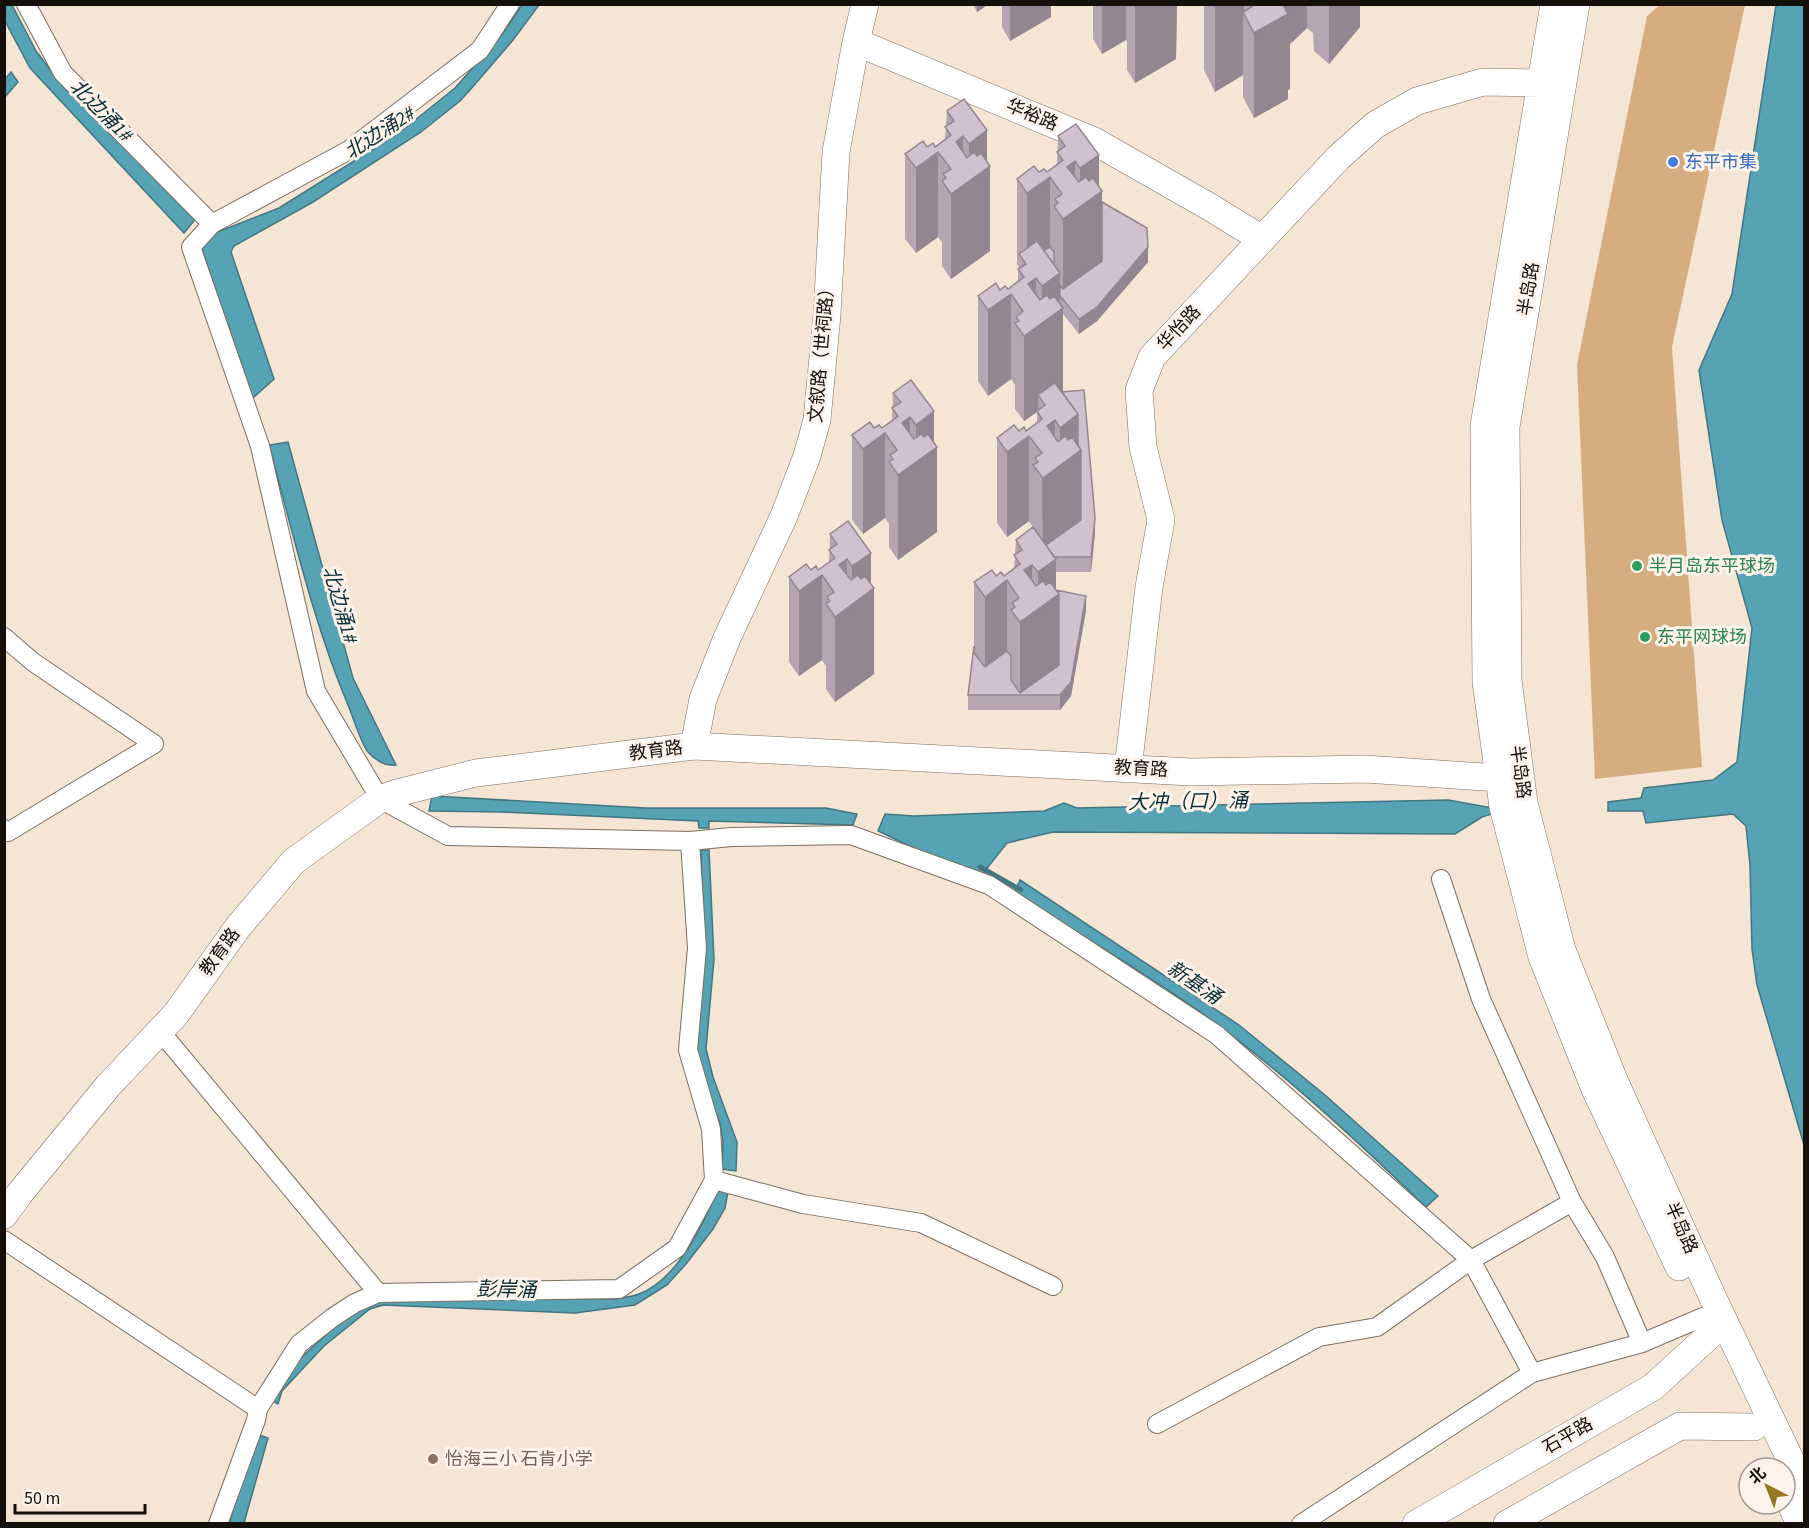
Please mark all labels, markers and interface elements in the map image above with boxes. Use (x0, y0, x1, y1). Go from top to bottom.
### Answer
water label: 北边涌1# (63, 73, 139, 149)
street label: 华裕路 (1002, 93, 1062, 137)
water label: 北边涌2# (339, 99, 421, 166)
place label: 东平市集 (1685, 150, 1757, 175)
marker: 东平市集 (1666, 155, 1680, 169)
street label: 半岛路 (1512, 260, 1546, 318)
street label: 文叙路（世祠路） (803, 278, 841, 424)
street label: 华怡路 (1151, 300, 1207, 356)
place label: 半月岛东平球场 (1649, 554, 1775, 579)
marker: 半月岛东平球场 (1630, 559, 1644, 573)
water label: 北边涌1# (316, 563, 364, 647)
place label: 东平网球场 (1657, 625, 1747, 650)
marker: 东平网球场 (1638, 630, 1652, 644)
street label: 教育路 (628, 735, 684, 767)
street label: 半岛路 (1504, 744, 1536, 800)
street label: 教育路 (1113, 755, 1169, 783)
water label: 大冲（口）涌 (1128, 787, 1250, 817)
street label: 教育路 (194, 923, 246, 981)
water label: 新基涌 (1161, 955, 1228, 1013)
street label: 半岛路 (1659, 1198, 1703, 1258)
water label: 彭岸涌 (476, 1275, 538, 1305)
street label: 石平路 (1538, 1412, 1598, 1460)
place label: 怡海三小 石肯小学 (445, 1447, 593, 1472)
marker: 怡海三小 石肯小学 (426, 1452, 440, 1466)
north arrow (1737, 1456, 1797, 1516)
text: 北 (1744, 1462, 1771, 1489)
scale bar (15, 1477, 146, 1515)
text: 50 m (24, 1486, 60, 1511)

